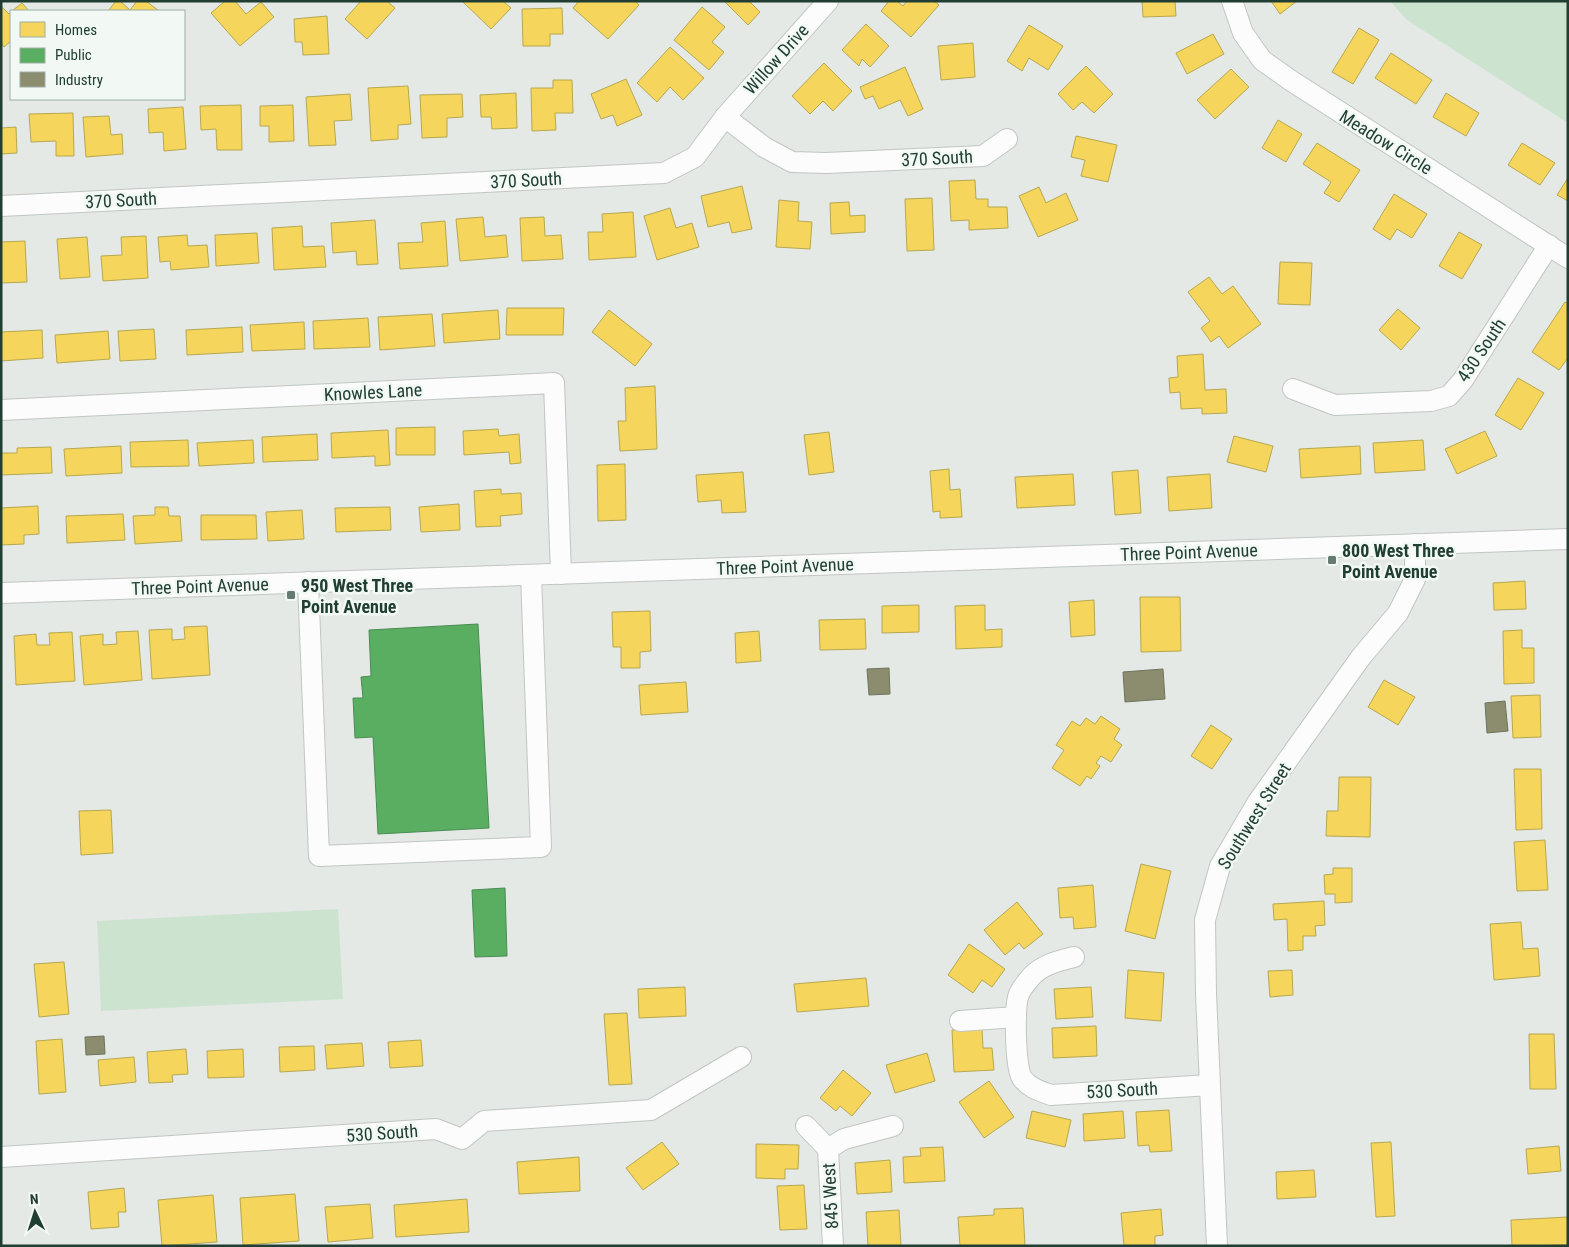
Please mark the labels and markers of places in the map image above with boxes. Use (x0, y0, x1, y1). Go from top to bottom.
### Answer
place label: 800 West Three Point Avenue (1342, 540, 1455, 582)
marker: 800 West Three Point Avenue (1326, 554, 1338, 566)
place label: 950 West Three Point Avenue (301, 575, 414, 617)
marker: 950 West Three Point Avenue (285, 589, 297, 601)

